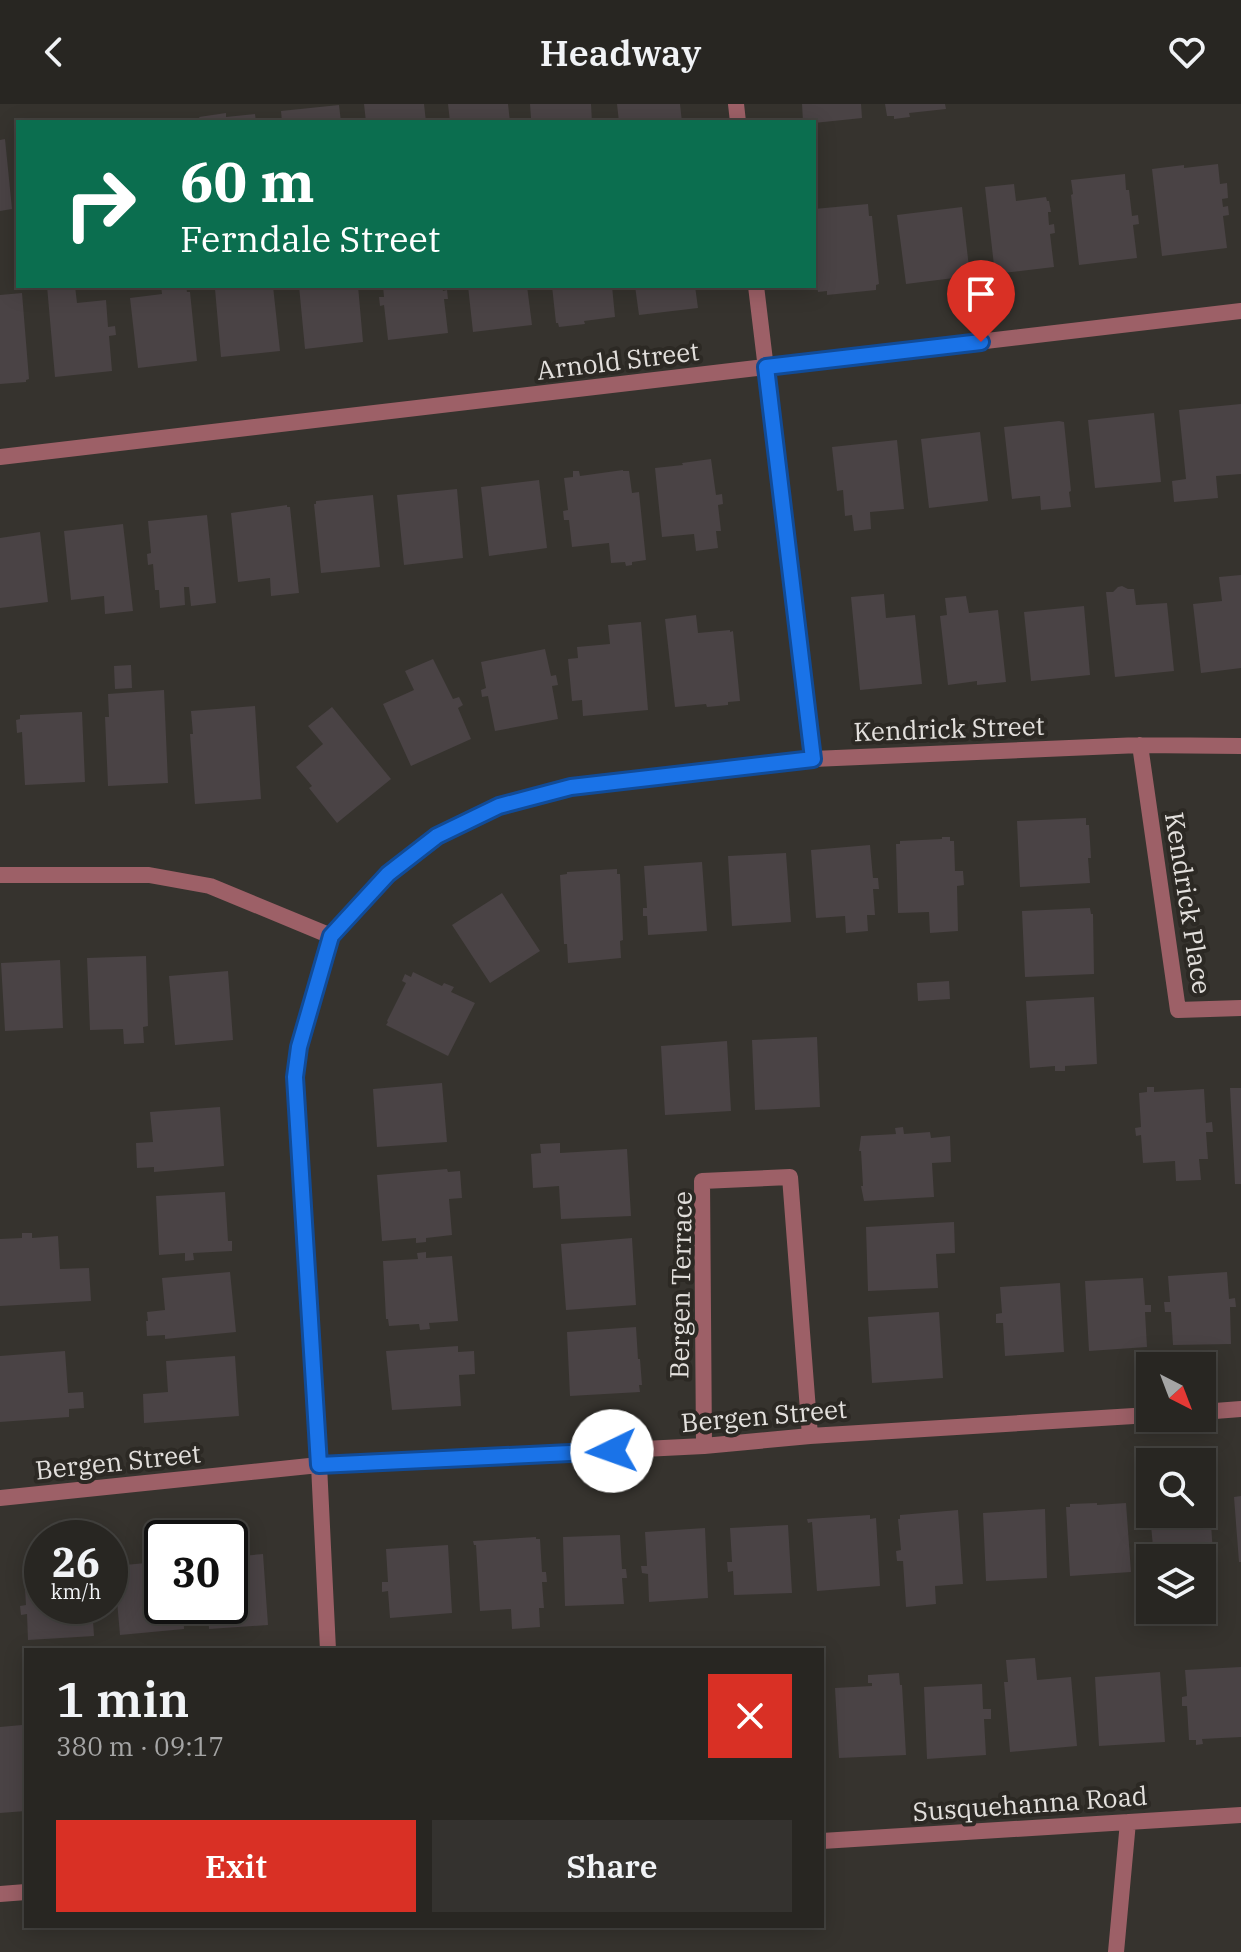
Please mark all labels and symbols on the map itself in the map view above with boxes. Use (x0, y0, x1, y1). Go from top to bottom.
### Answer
pin (947, 260, 1015, 342)
street label: Arnold Street (535, 333, 701, 387)
street label: Kendrick Street (853, 708, 1045, 748)
street label: Kendrick Place (1158, 809, 1220, 996)
street label: Bergen Terrace (661, 1191, 699, 1379)
north arrow (1136, 1352, 1216, 1432)
street label: Bergen Street (680, 1391, 848, 1439)
position arrow (570, 1409, 654, 1493)
street label: Bergen Street (33, 1435, 202, 1487)
speed limit sign: 30 (144, 1520, 248, 1624)
street label: Susquehanna Road (911, 1778, 1149, 1828)

